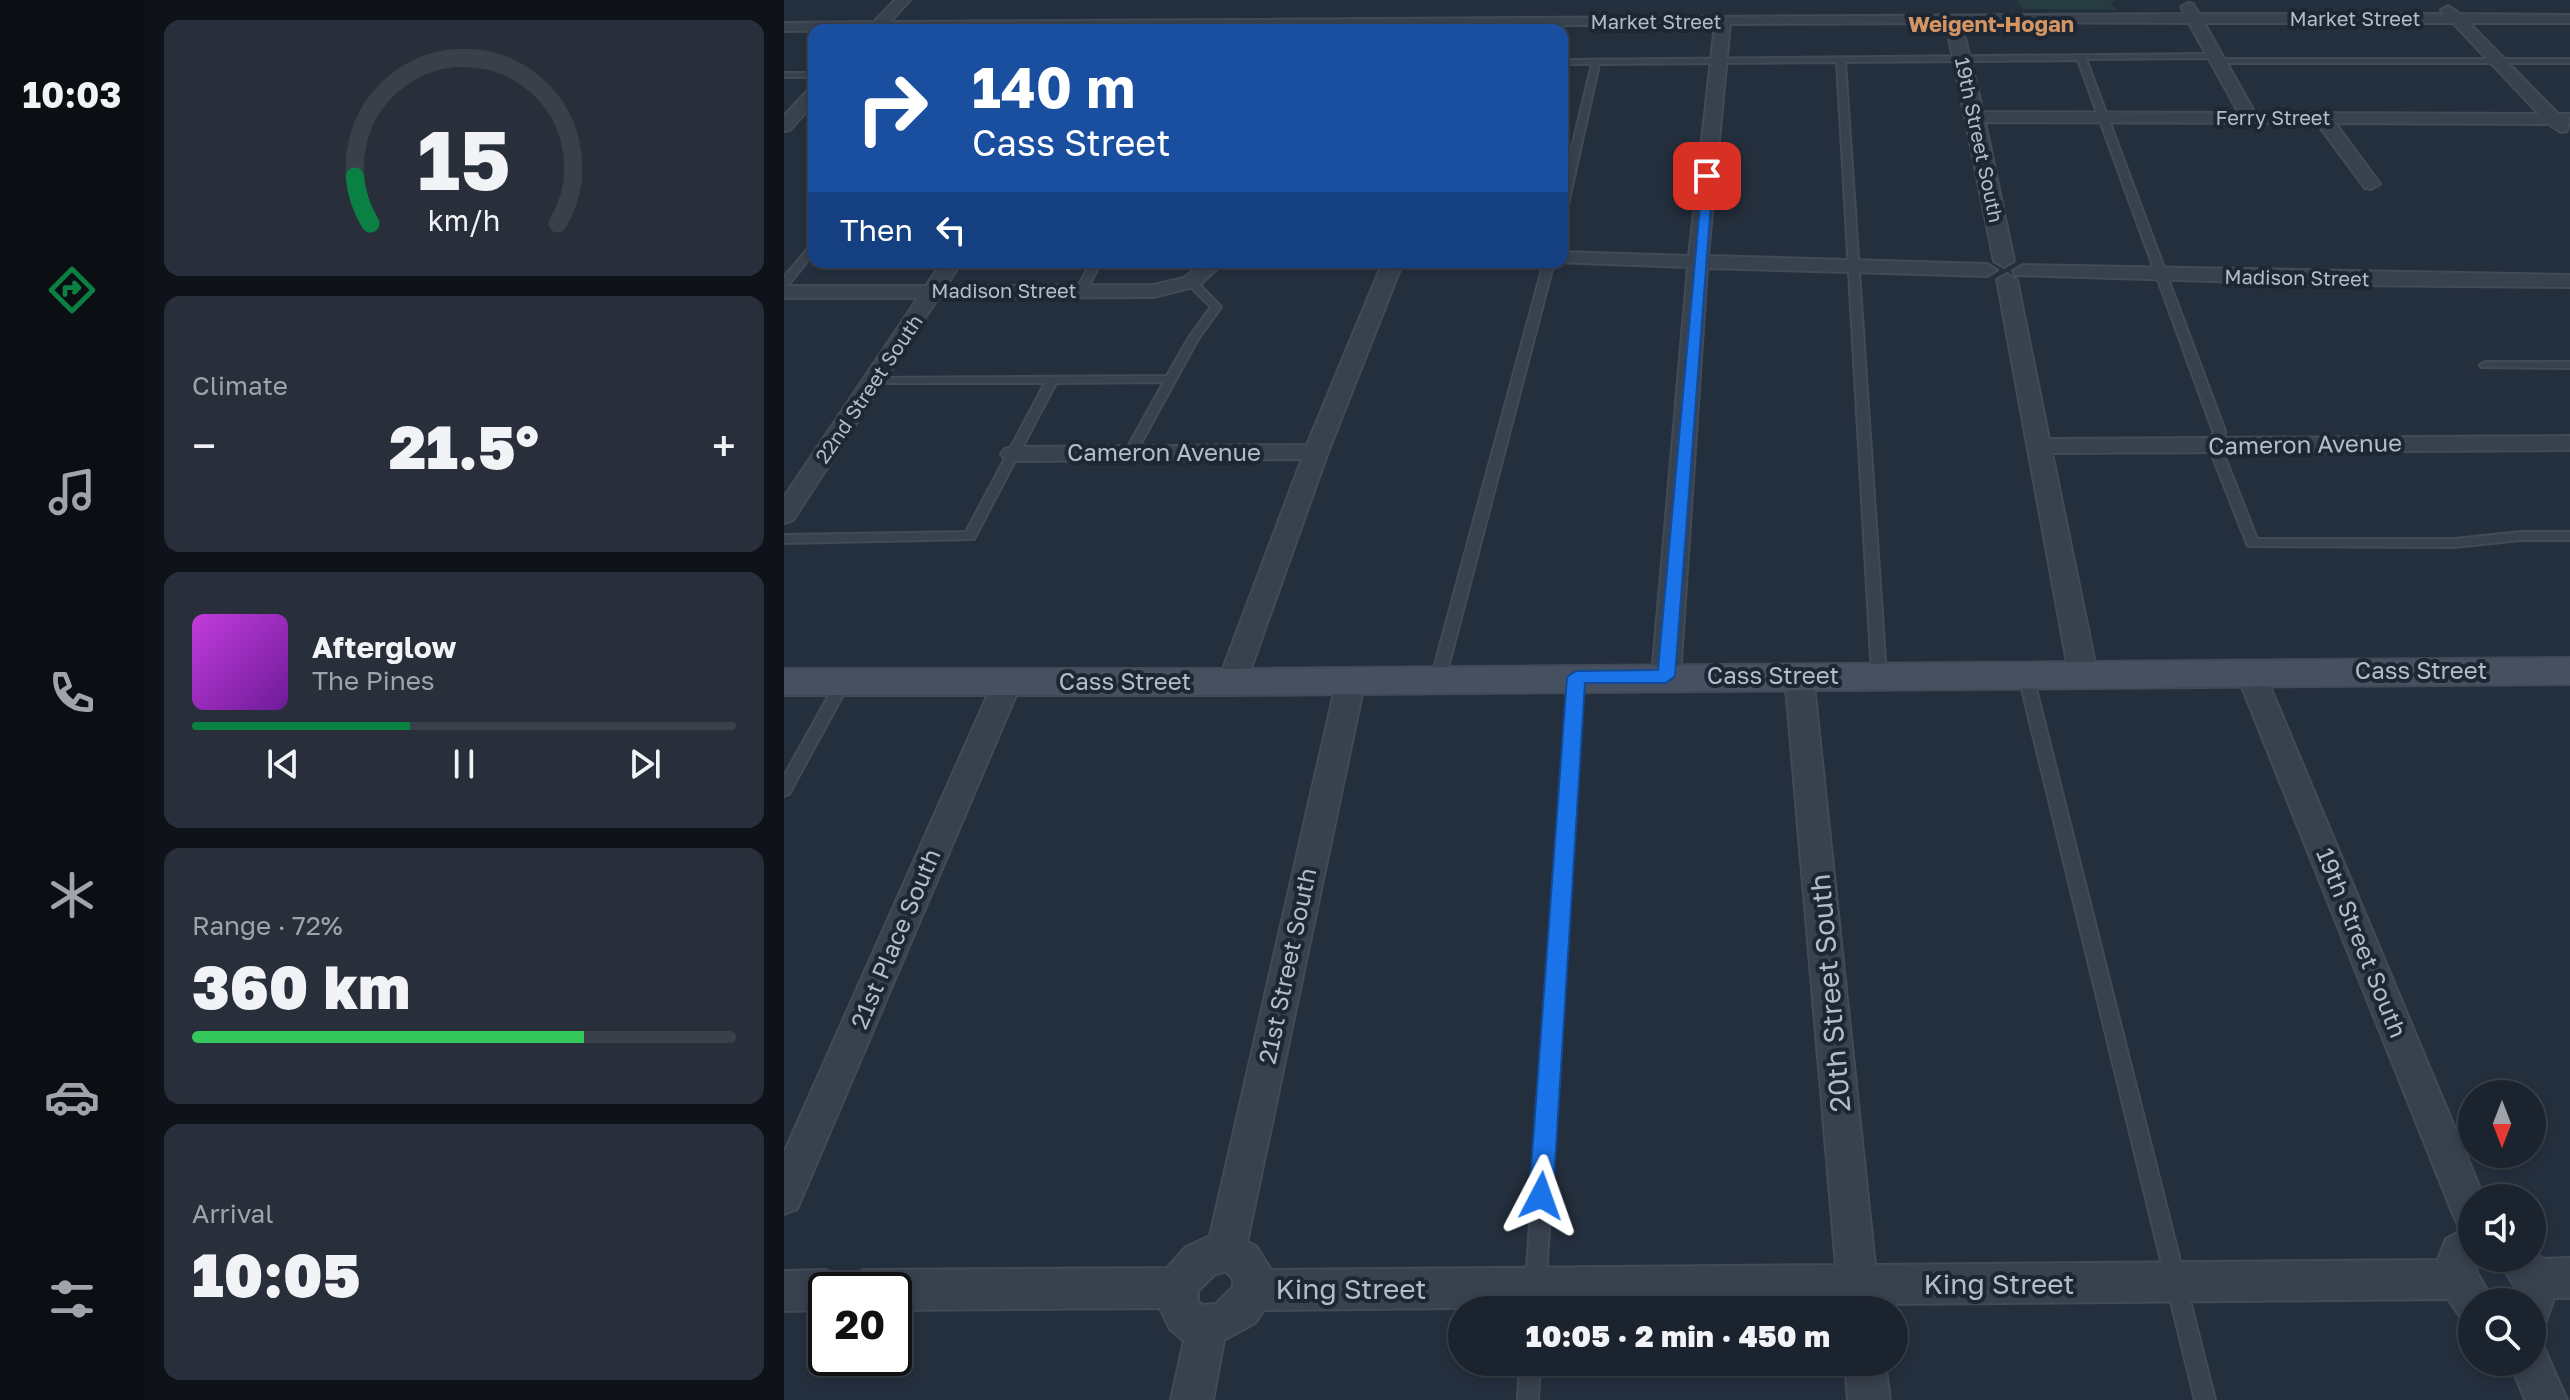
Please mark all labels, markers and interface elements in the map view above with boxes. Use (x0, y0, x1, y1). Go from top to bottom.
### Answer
street label: Market Street (2290, 6, 2421, 30)
street label: Market Street (1591, 9, 1722, 33)
district label: Weigent-Hogan (1908, 10, 2074, 37)
text: 140 m (972, 53, 1135, 120)
street label: 19th Street South (1951, 55, 2009, 225)
icon: right (840, 56, 944, 160)
text: 10:03 (23, 73, 121, 116)
street label: Ferry Street (2216, 105, 2330, 129)
text: 15 (417, 108, 511, 208)
text: Cass Street (972, 121, 1171, 164)
pin (1673, 142, 1741, 210)
icon: arrive (1685, 154, 1729, 198)
text: km/h (428, 203, 500, 237)
icon: left (929, 208, 973, 252)
text: Then (840, 212, 913, 248)
icon: directions (44, 262, 100, 318)
street label: Madison Street (2224, 264, 2370, 290)
street label: Madison Street (931, 278, 1077, 302)
street label: 22nd Street South (810, 310, 927, 467)
text: Climate (192, 370, 288, 401)
text: 21.5° (389, 410, 539, 482)
text: − (192, 419, 216, 472)
text: + (712, 419, 736, 472)
street label: Cameron Avenue (2208, 427, 2402, 460)
street label: Cameron Avenue (1067, 437, 1261, 466)
icon: music (44, 464, 100, 520)
text: Afterglow (312, 629, 456, 665)
street label: Cass Street (2355, 655, 2487, 684)
street label: Cass Street (1707, 660, 1839, 689)
icon: phone (44, 665, 100, 721)
text: The Pines (312, 665, 435, 696)
street label: Cass Street (1059, 666, 1191, 695)
icon: previous (261, 742, 305, 786)
icon: pause (442, 742, 486, 786)
icon: next (623, 742, 667, 786)
street label: 19th Street South (2311, 843, 2414, 1042)
street label: 21st Place South (844, 844, 946, 1033)
street label: 21st Street South (1252, 865, 1321, 1066)
icon: climate (44, 867, 100, 923)
street label: 20th Street South (1803, 873, 1856, 1114)
text: Range · 72% (192, 910, 343, 941)
text: 360 km (192, 950, 410, 1022)
icon: car (44, 1069, 100, 1125)
north arrow (2458, 1080, 2546, 1168)
map controls (2458, 1080, 2546, 1376)
position arrow (1499, 1154, 1583, 1238)
button: sound (2458, 1184, 2546, 1272)
text: Arrival (192, 1198, 273, 1229)
text: 10:05 (192, 1238, 360, 1310)
street label: King Street (1923, 1267, 2075, 1300)
icon: filters (44, 1271, 100, 1327)
speed limit sign: 20 (808, 1272, 912, 1376)
street label: King Street (1275, 1272, 1427, 1305)
button: search (2458, 1288, 2546, 1376)
text: 10:05 · 2 min · 450 m (1526, 1318, 1830, 1354)

